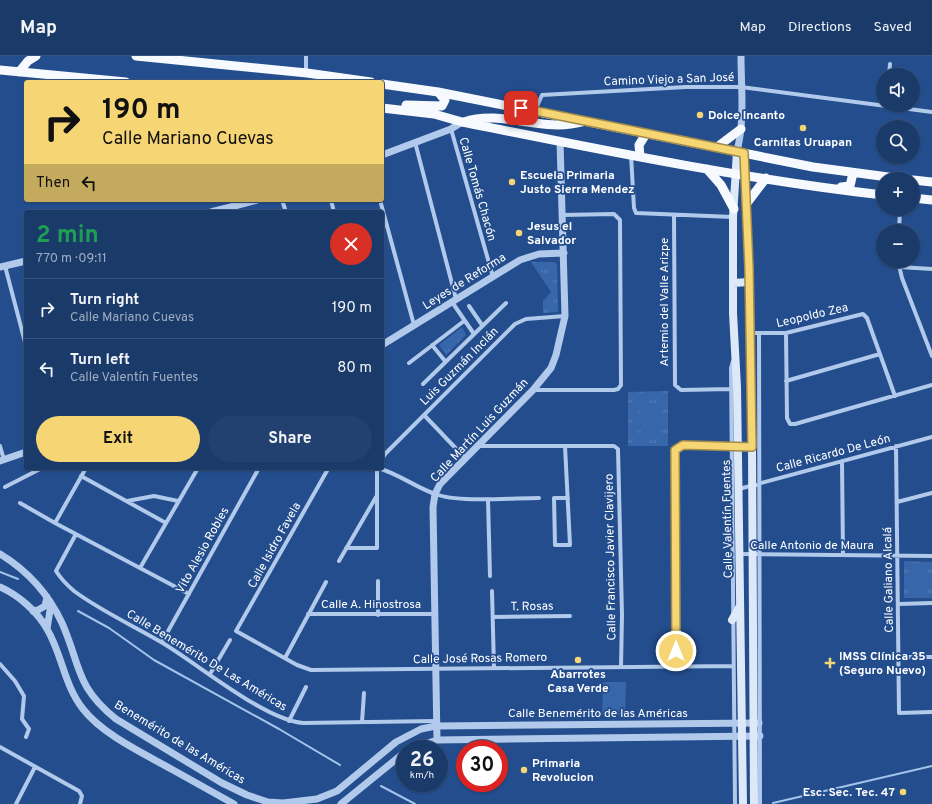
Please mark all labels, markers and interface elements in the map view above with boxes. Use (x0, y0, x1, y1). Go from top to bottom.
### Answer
text: Map (20, 16, 57, 40)
text: Map (740, 19, 766, 36)
text: Directions (788, 19, 852, 36)
text: Saved (874, 19, 912, 36)
map controls (876, 68, 920, 268)
button: sound (876, 68, 920, 112)
street label: Camino Viejo a San José (603, 70, 735, 90)
pin (504, 91, 538, 125)
text: 190 m (102, 93, 180, 129)
icon: right (36, 96, 88, 148)
icon: arrive (510, 97, 532, 119)
place label: Dolce Incanto (708, 108, 785, 124)
marker: Dolce Incanto (695, 110, 705, 120)
button: search (876, 120, 920, 164)
marker: Carnitas Uruapan (798, 123, 808, 133)
text: Calle Mariano Cuevas (102, 128, 274, 151)
place label: Carnitas Uruapan (754, 135, 852, 151)
street label: Calle Tomás Chacón (455, 136, 500, 243)
place label: Escuela Primaria Justo Sierra Mendez (520, 168, 634, 198)
icon: left (78, 172, 100, 194)
button: + (876, 172, 920, 216)
text: Then (36, 174, 70, 193)
marker: Escuela Primaria Justo Sierra Mendez (507, 177, 517, 187)
place label: Jesus el Salvador (527, 219, 576, 249)
text: 2 min (36, 221, 99, 251)
button: close (330, 223, 372, 265)
button: − (876, 224, 920, 268)
marker: Jesus el Salvador (514, 228, 524, 238)
street label: Artemio del Valle Arizpe (657, 237, 673, 367)
street label: Leyes de Reforma (420, 250, 509, 314)
text: 770 m · 09:11 (36, 251, 107, 267)
text: Turn right (70, 291, 139, 310)
icon: right (36, 298, 58, 320)
text: 190 m (332, 299, 372, 318)
street label: Leopoldo Zea (775, 300, 850, 332)
text: Calle Mariano Cuevas (70, 310, 194, 326)
street label: Luis Guzmán Inclán (417, 324, 502, 409)
text: Turn left (70, 351, 130, 370)
icon: left (36, 358, 58, 380)
text: 80 m (337, 359, 372, 378)
text: Calle Valentín Fuentes (70, 370, 198, 386)
street label: Calle Martín Luis Guzmán (427, 375, 532, 486)
button: Exit (36, 416, 200, 462)
button: Share (208, 416, 372, 462)
street label: Calle Ricardo De León (774, 431, 892, 477)
street label: Calle Valentín Fuentes (719, 460, 737, 578)
street label: Calle Francisco Javier Clavijero (602, 473, 620, 641)
street label: Calle Isidro Favela (245, 500, 305, 591)
street label: Vito Alesio Robles (173, 504, 233, 597)
street label: Calle Galiano Alcalá (880, 527, 898, 633)
street label: Calle Antonio de Maura (750, 538, 874, 554)
street label: Calle A. Hinostrosa (321, 597, 421, 613)
street label: T. Rosas (510, 599, 554, 615)
street label: Calle Benemérito De Las Américas (123, 606, 290, 715)
position arrow (655, 630, 697, 672)
place label: IMSS Clínica 35 (Seguro Nuevo) (839, 649, 926, 679)
street label: Calle José Rosas Romero (413, 650, 548, 668)
marker: Abarrotes Casa Verde (573, 655, 583, 665)
marker: IMSS Clínica 35 (Seguro Nuevo) (824, 657, 836, 669)
place label: Abarrotes Casa Verde (547, 667, 609, 697)
street label: Benemérito de las Américas (111, 697, 248, 788)
street label: Calle Benemérito de las Américas (508, 706, 688, 722)
speed limit sign: 30 (456, 740, 508, 792)
text: 26 (410, 748, 434, 774)
place label: Primaria Revolucion (532, 756, 594, 786)
marker: Primaria Revolucion (519, 765, 529, 775)
text: km/h (410, 769, 434, 782)
place label: Esc. Sec. Tec. 47 (803, 785, 895, 801)
marker: Esc. Sec. Tec. 47 (898, 787, 908, 797)

